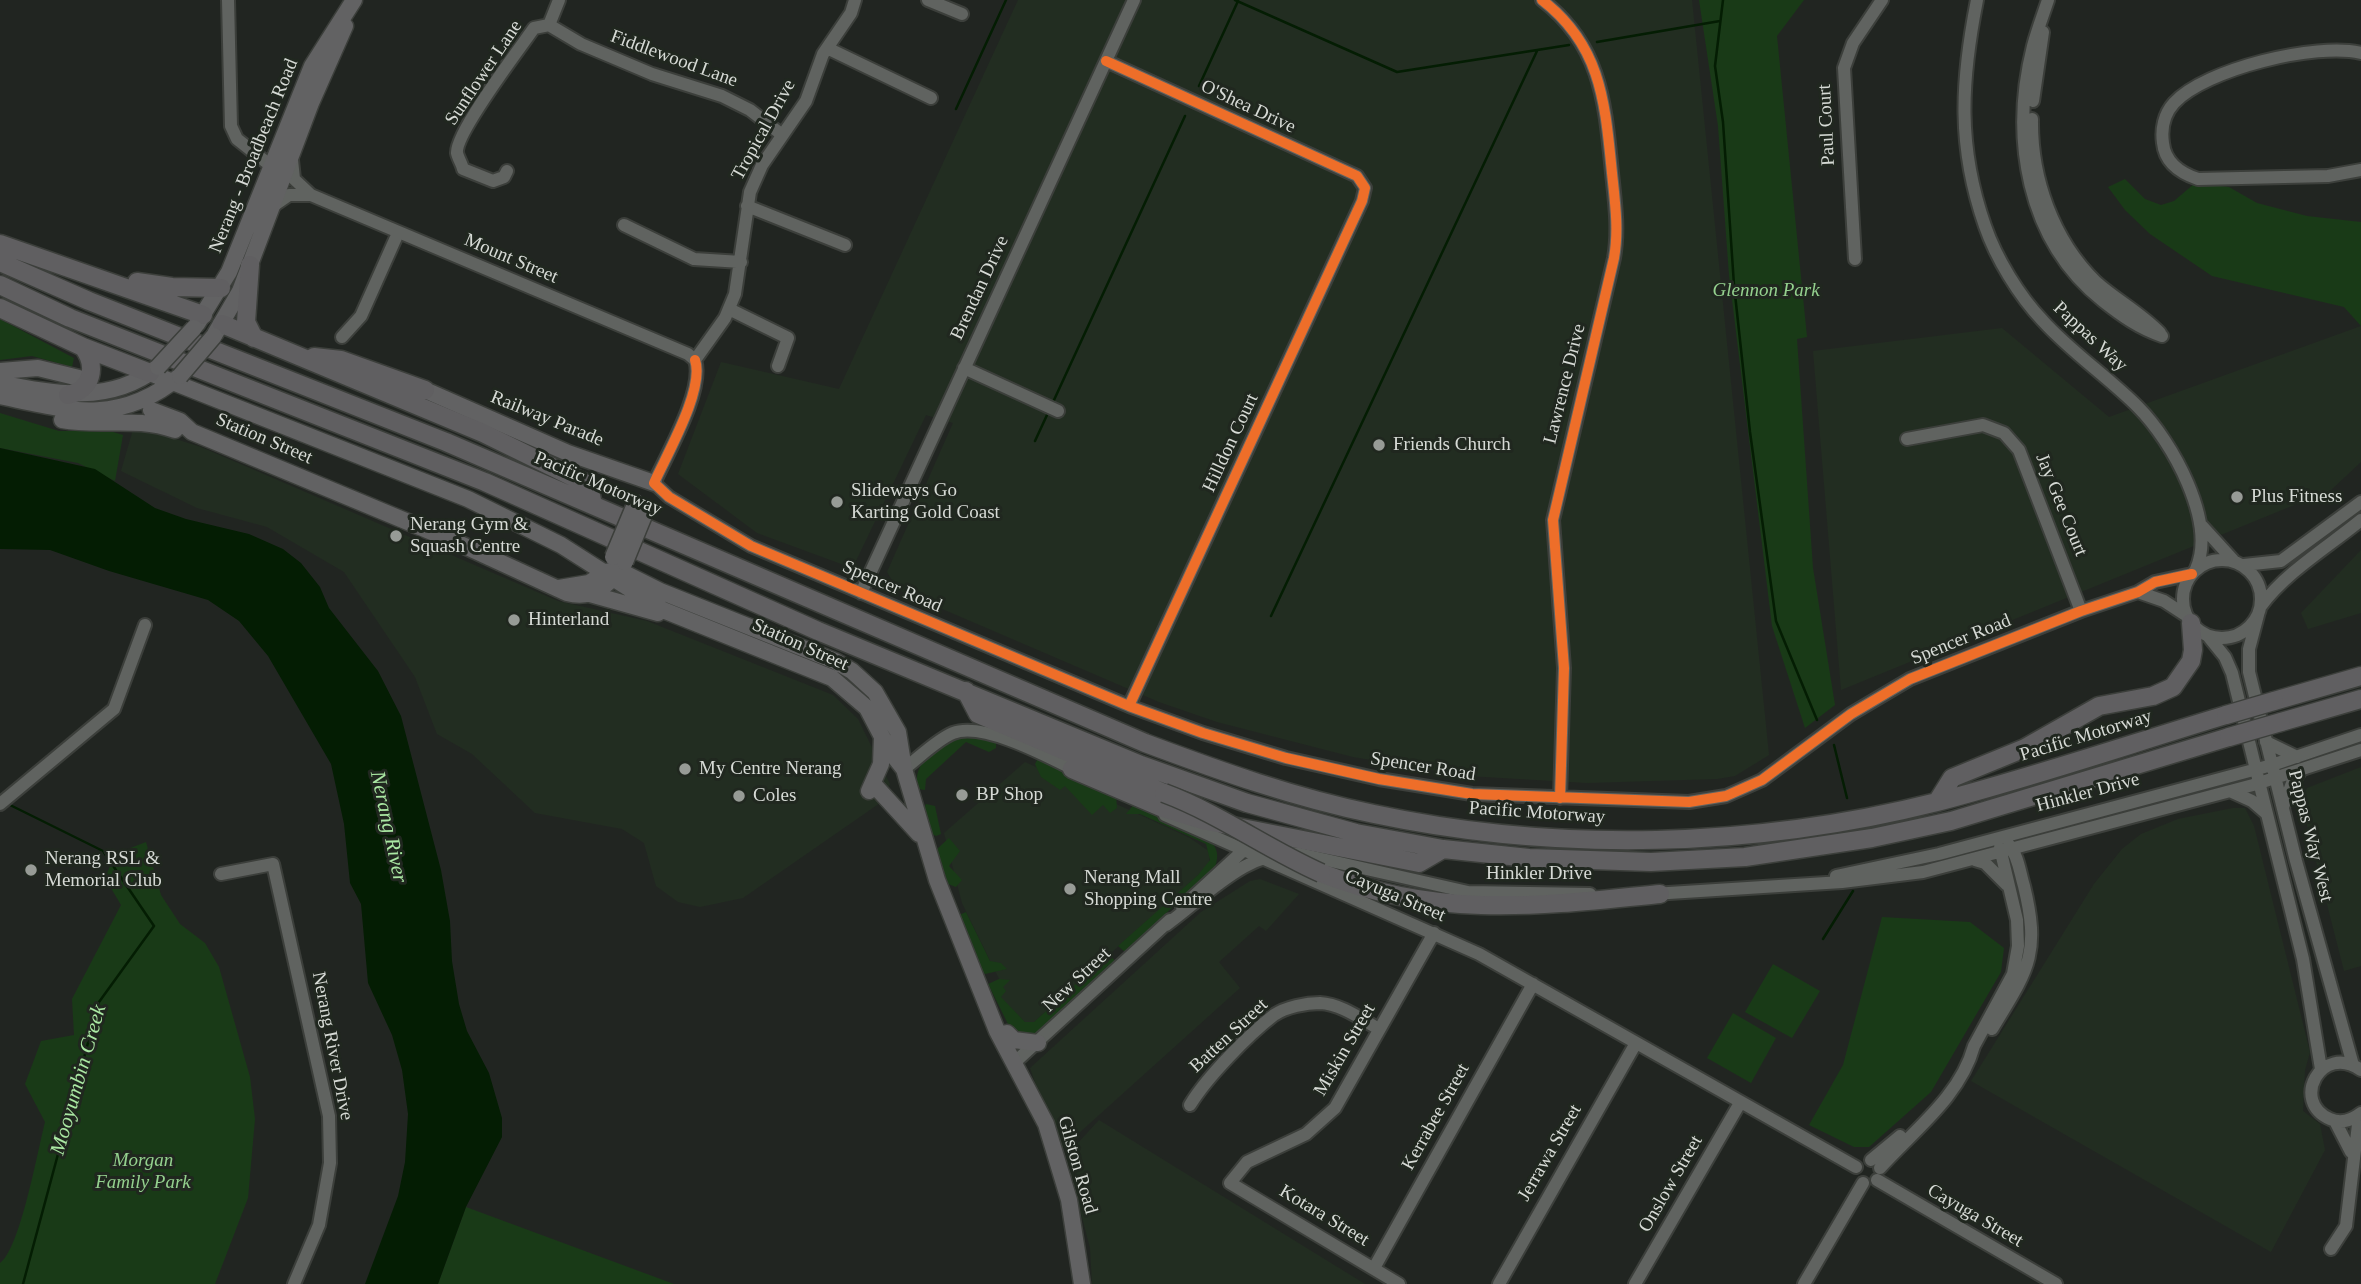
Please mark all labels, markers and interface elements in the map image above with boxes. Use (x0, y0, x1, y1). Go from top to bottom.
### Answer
street label: Sunflower Lane (440, 16, 528, 130)
street label: Fiddlewood Lane (607, 25, 741, 93)
street label: Nerang - Broadbeach Road (205, 56, 303, 256)
street label: O'Shea Drive (1197, 75, 1299, 139)
street label: Tropical Drive (727, 76, 801, 184)
street label: Paul Court (1813, 84, 1841, 166)
street label: Mount Street (461, 229, 561, 289)
street label: Brendan Drive (946, 232, 1014, 344)
park label: Glennon Park (1712, 280, 1820, 302)
street label: Pappas Way (2048, 297, 2132, 377)
street label: Lawrence Drive (1539, 322, 1591, 446)
street label: Railway Parade (487, 386, 607, 452)
street label: Hilldon Court (1198, 390, 1264, 496)
street label: Station Street (212, 408, 316, 470)
place label: Friends Church (1393, 434, 1511, 456)
marker: Friends Church (1371, 437, 1387, 453)
street label: Pacific Motorway (531, 447, 665, 521)
street label: Jay Gee Court (2030, 450, 2092, 560)
place label: Slideways Go Karting Gold Coast (851, 480, 1000, 524)
place label: Plus Fitness (2251, 486, 2342, 508)
marker: Plus Fitness (2229, 489, 2245, 505)
marker: Slideways Go Karting Gold Coast (829, 494, 845, 510)
place label: Nerang Gym & Squash Centre (410, 514, 528, 558)
marker: Nerang Gym & Squash Centre (388, 528, 404, 544)
street label: Spencer Road (839, 556, 945, 618)
place label: Hinterland (528, 609, 609, 631)
street label: Spencer Road (1908, 610, 2014, 670)
marker: Hinterland (506, 612, 522, 628)
street label: Station Street (748, 614, 852, 676)
street label: Pacific Motorway (2017, 705, 2155, 767)
street label: Spencer Road (1369, 747, 1477, 787)
place label: My Centre Nerang (699, 758, 841, 780)
marker: My Centre Nerang (677, 761, 693, 777)
street label: Hinkler Drive (2034, 768, 2142, 818)
street label: Pappas Way West (2283, 768, 2337, 904)
water label: Nerang River (364, 769, 412, 885)
place label: BP Shop (976, 784, 1043, 806)
place label: Coles (753, 785, 796, 807)
marker: BP Shop (954, 787, 970, 803)
marker: Coles (731, 788, 747, 804)
street label: Pacific Motorway (1468, 797, 1606, 829)
place label: Nerang RSL & Memorial Club (45, 848, 162, 892)
marker: Nerang RSL & Memorial Club (23, 862, 39, 878)
street label: Hinkler Drive (1486, 863, 1592, 885)
street label: Cayuga Street (1341, 865, 1449, 927)
place label: Nerang Mall Shopping Centre (1084, 867, 1212, 911)
marker: Nerang Mall Shopping Centre (1062, 881, 1078, 897)
street label: New Street (1038, 943, 1116, 1017)
street label: Nerang River Drive (306, 970, 358, 1122)
street label: Batten Street (1185, 994, 1273, 1078)
street label: Miskin Street (1309, 1000, 1381, 1100)
water label: Mooyumbin Creek (46, 1002, 112, 1158)
street label: Kerrabee Street (1397, 1060, 1475, 1174)
street label: Jerrawa Street (1513, 1100, 1587, 1206)
street label: Gilston Road (1052, 1113, 1102, 1217)
street label: Onslow Street (1634, 1131, 1708, 1237)
park label: Morgan Family Park (95, 1150, 191, 1194)
street label: Cayuga Street (1923, 1179, 2027, 1253)
street label: Kotara Street (1275, 1180, 1373, 1252)

